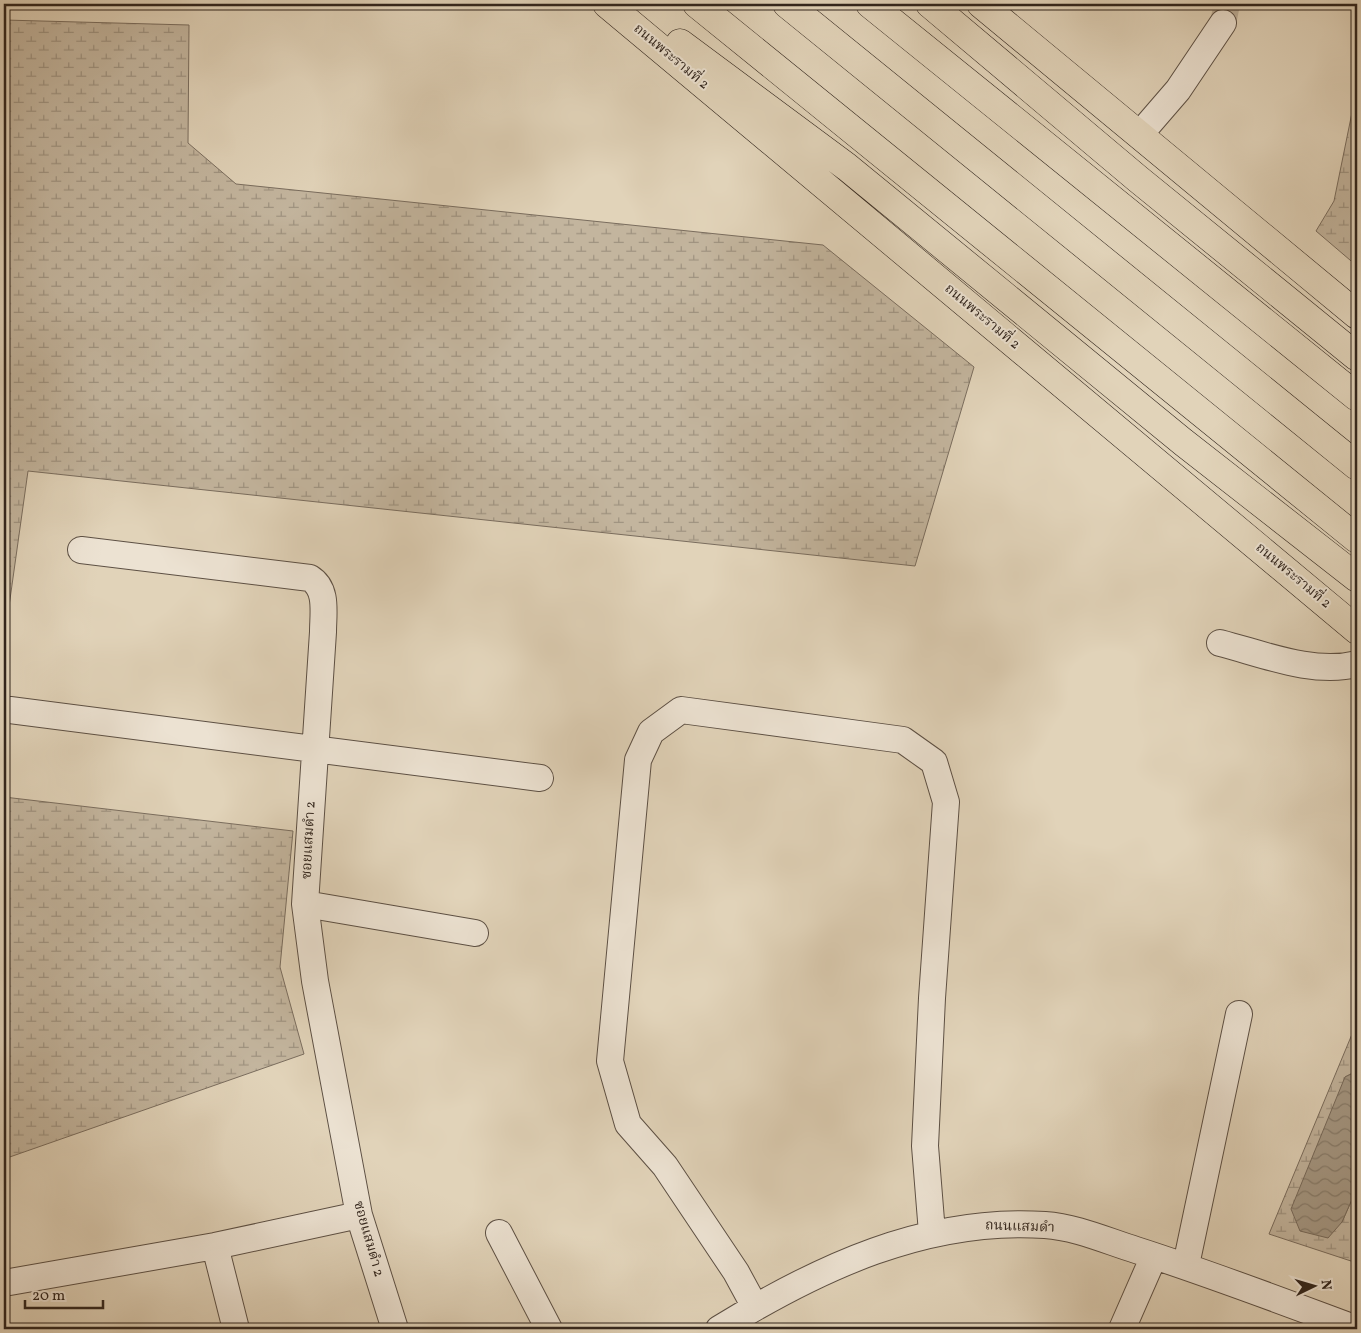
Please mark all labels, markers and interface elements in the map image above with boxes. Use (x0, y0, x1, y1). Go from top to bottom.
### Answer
street label: ถนนพระรามที่ 2 (629, 18, 714, 94)
street label: ถนนพระรามที่ 2 (940, 278, 1025, 354)
street label: ถนนพระรามที่ 2 (1251, 537, 1336, 613)
street label: ซอยแสมดำ 2 (297, 801, 321, 879)
street label: ซอยแสมดำ 2 (348, 1199, 388, 1279)
street label: ถนนแสมดำ (985, 1216, 1055, 1238)
north arrow (1288, 1260, 1338, 1310)
scale bar (25, 1278, 102, 1310)
text: N (1316, 1279, 1335, 1291)
text: 20 m (32, 1286, 65, 1307)

